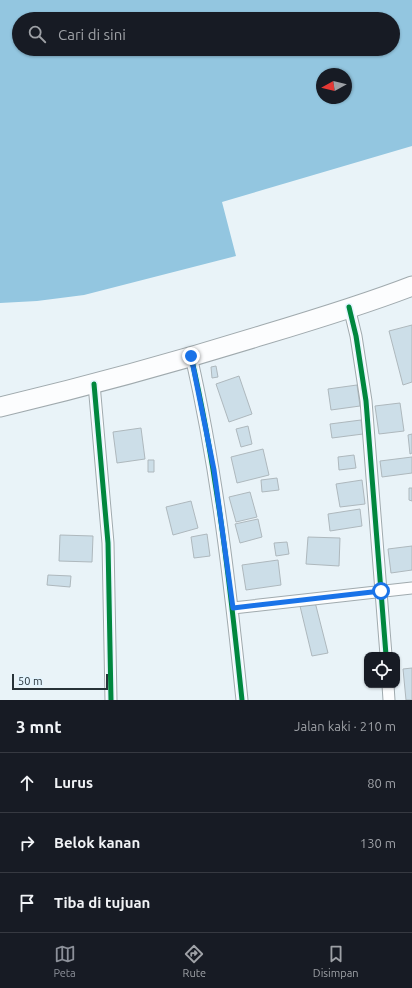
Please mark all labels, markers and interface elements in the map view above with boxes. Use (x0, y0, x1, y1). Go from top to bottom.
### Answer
search box (12, 12, 400, 56)
icon: search (26, 23, 48, 45)
text: Cari di sini (58, 26, 126, 43)
north arrow (316, 68, 352, 104)
route end (182, 347, 200, 365)
route start (372, 582, 390, 600)
map controls (364, 652, 400, 688)
button: locate (364, 652, 400, 688)
scale bar (12, 672, 108, 691)
text: 50 m (18, 675, 42, 687)
text: 3 mnt (16, 717, 62, 736)
text: Jalan kaki · 210 m (294, 719, 396, 733)
icon: ahead (16, 772, 38, 794)
text: Lurus (54, 774, 93, 791)
text: 80 m (367, 776, 396, 790)
icon: right (16, 832, 38, 854)
text: Belok kanan (54, 834, 140, 851)
text: 130 m (360, 836, 396, 850)
icon: arrive (16, 892, 38, 914)
text: Tiba di tujuan (54, 894, 150, 911)
tab: Peta (53, 943, 76, 979)
tab: Rute (183, 943, 206, 979)
tab: Disimpan (313, 943, 359, 979)

